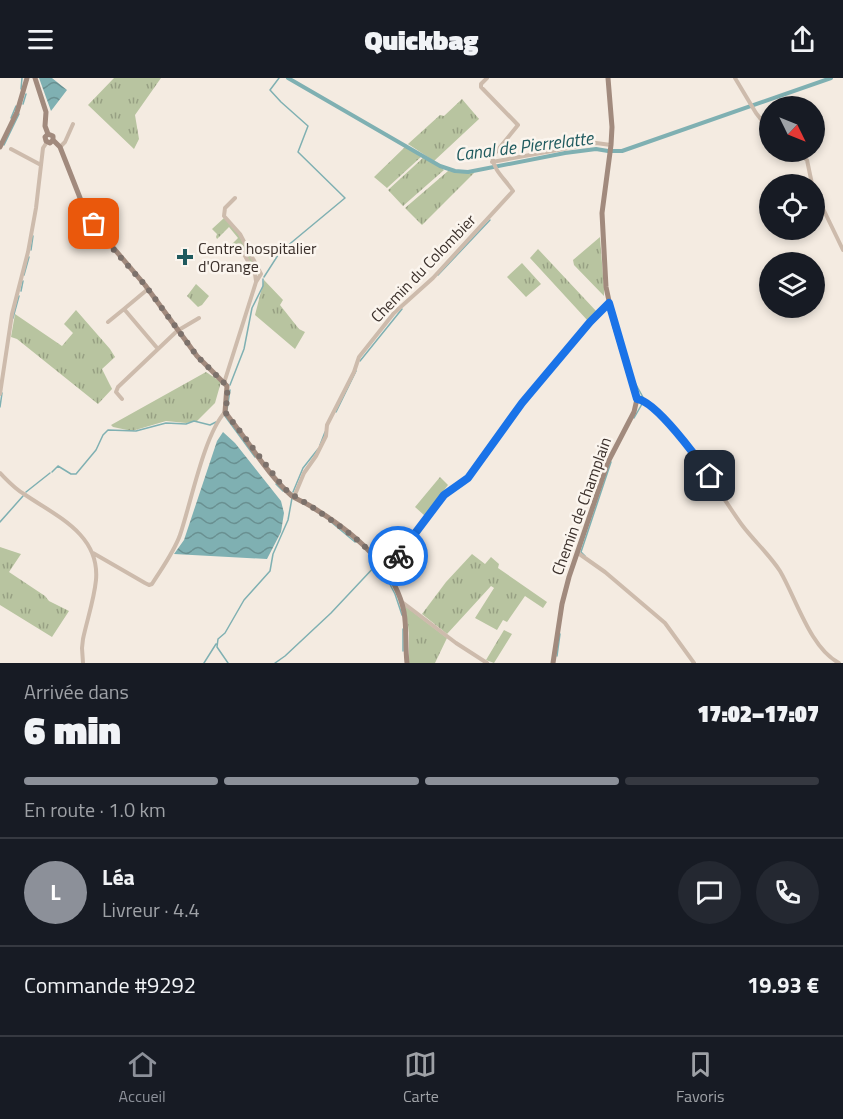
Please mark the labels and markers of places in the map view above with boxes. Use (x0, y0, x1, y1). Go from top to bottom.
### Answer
pin (68, 198, 119, 249)
place label: Centre hospitalier d'Orange (198, 236, 317, 278)
marker: Centre hospitalier d'Orange (176, 248, 194, 266)
pin (684, 450, 735, 501)

